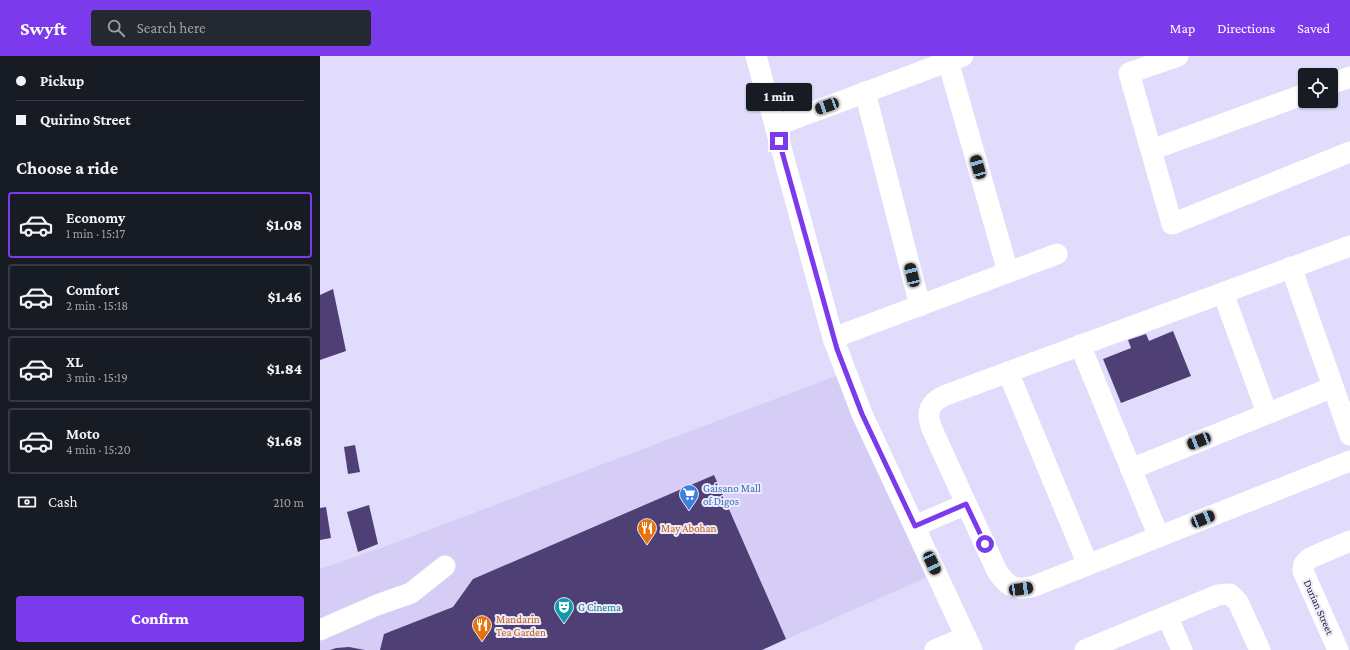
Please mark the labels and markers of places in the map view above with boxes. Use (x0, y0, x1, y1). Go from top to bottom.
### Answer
place label: Gaisano Mall of Digos (703, 482, 761, 508)
supermarket icon: Gaisano Mall of Digos (678, 483, 700, 511)
restaurant icon: May Abohan (636, 517, 658, 545)
place label: May Abohan (661, 522, 717, 535)
theatre icon: G Cinema (553, 596, 575, 624)
place label: G Cinema (578, 601, 621, 613)
place label: Mandarin Tea Garden (496, 613, 546, 638)
restaurant icon: Mandarin Tea Garden (471, 614, 493, 642)

